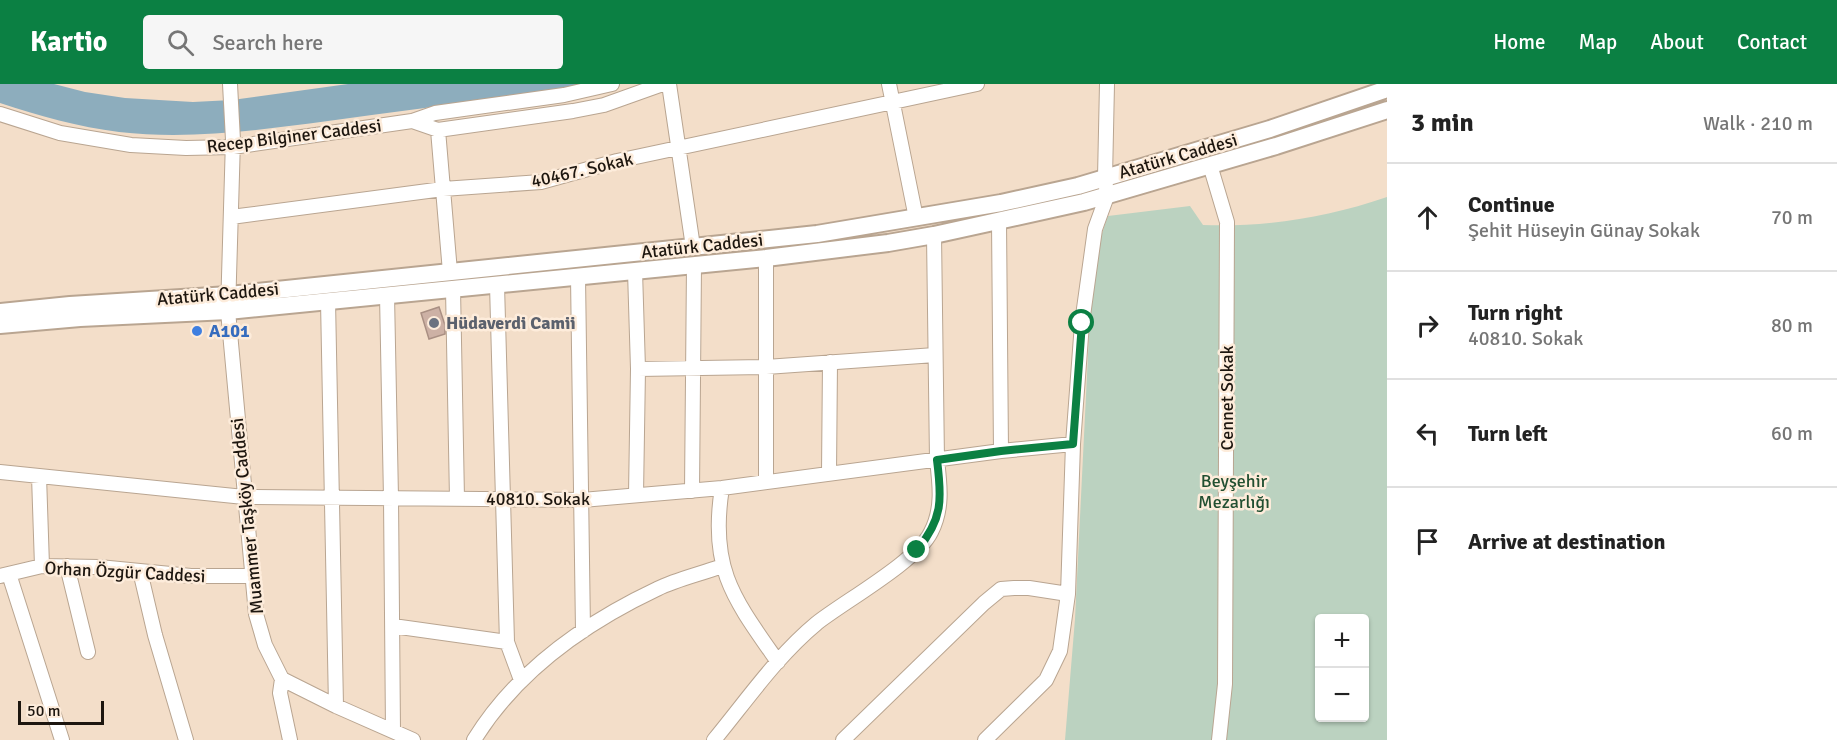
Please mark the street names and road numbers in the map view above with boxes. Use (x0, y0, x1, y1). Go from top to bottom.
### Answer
street label: Recep Bilginer Caddesi (205, 114, 383, 158)
street label: Atatürk Caddesi (1116, 129, 1240, 183)
street label: 40467. Sokak (529, 148, 635, 192)
street label: Atatürk Caddesi (640, 229, 764, 263)
street label: Atatürk Caddesi (156, 278, 280, 310)
street label: Cennet Sokak (1216, 345, 1238, 451)
street label: Muammer Taşköy Caddesi (226, 417, 268, 615)
street label: 40810. Sokak (486, 488, 590, 510)
street label: Orhan Özgür Caddesi (44, 557, 206, 587)

